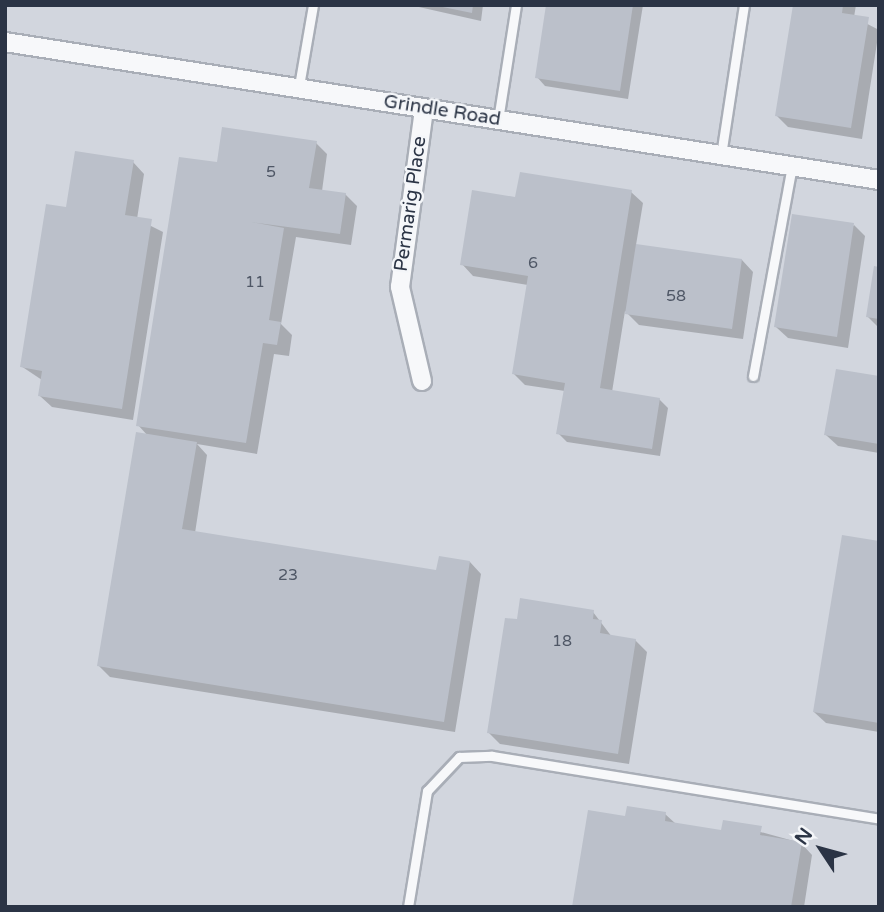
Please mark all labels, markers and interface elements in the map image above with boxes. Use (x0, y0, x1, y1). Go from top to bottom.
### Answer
street label: Grindle Road (382, 91, 502, 131)
street label: Permarig Place (390, 135, 432, 273)
house number: 5 (266, 162, 276, 182)
house number: 6 (528, 253, 538, 273)
house number: 11 (245, 272, 265, 292)
house number: 58 (666, 286, 686, 306)
house number: 23 (278, 565, 298, 585)
house number: 18 (552, 631, 572, 651)
north arrow (786, 814, 856, 884)
text: N (791, 824, 817, 849)

